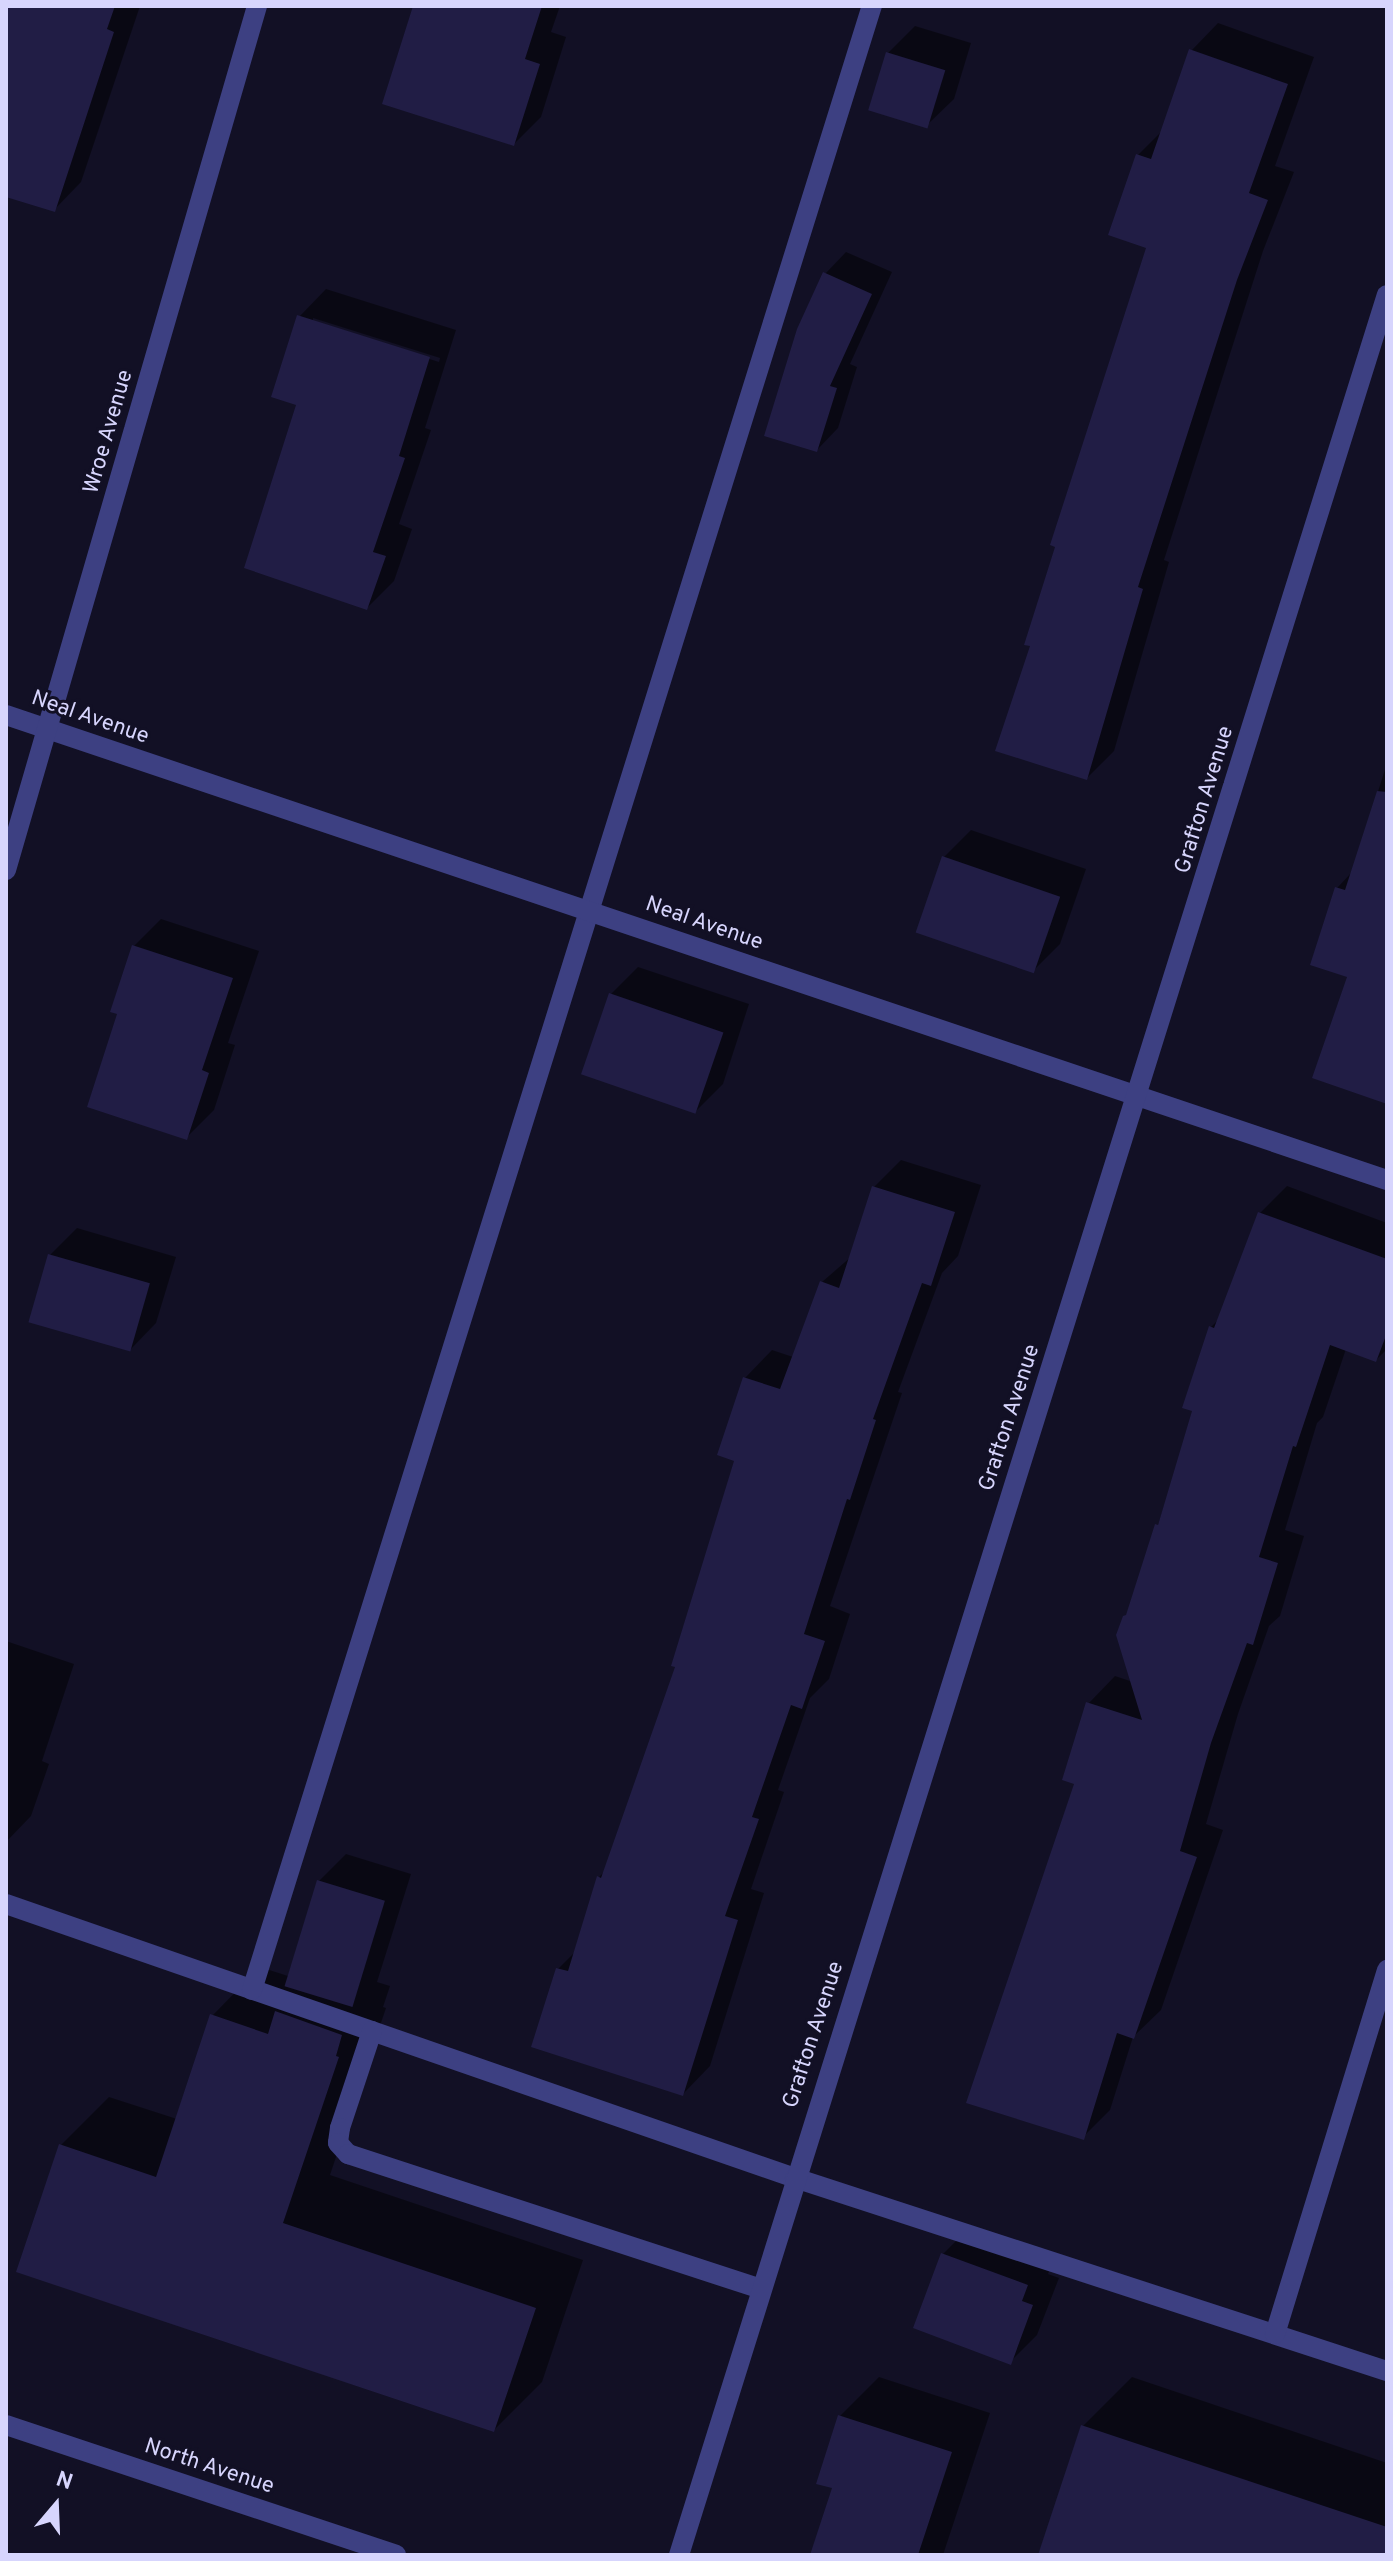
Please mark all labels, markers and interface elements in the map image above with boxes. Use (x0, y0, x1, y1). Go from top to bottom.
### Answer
street label: Wroe Avenue (79, 367, 139, 497)
street label: Neal Avenue (27, 685, 153, 751)
street label: Grafton Avenue (1170, 723, 1240, 877)
street label: Neal Avenue (641, 891, 767, 957)
street label: Grafton Avenue (974, 1341, 1046, 1495)
street label: Grafton Avenue (778, 1958, 850, 2112)
street label: North Avenue (140, 2433, 278, 2501)
north arrow (16, 2465, 96, 2545)
text: N (52, 2466, 76, 2497)

